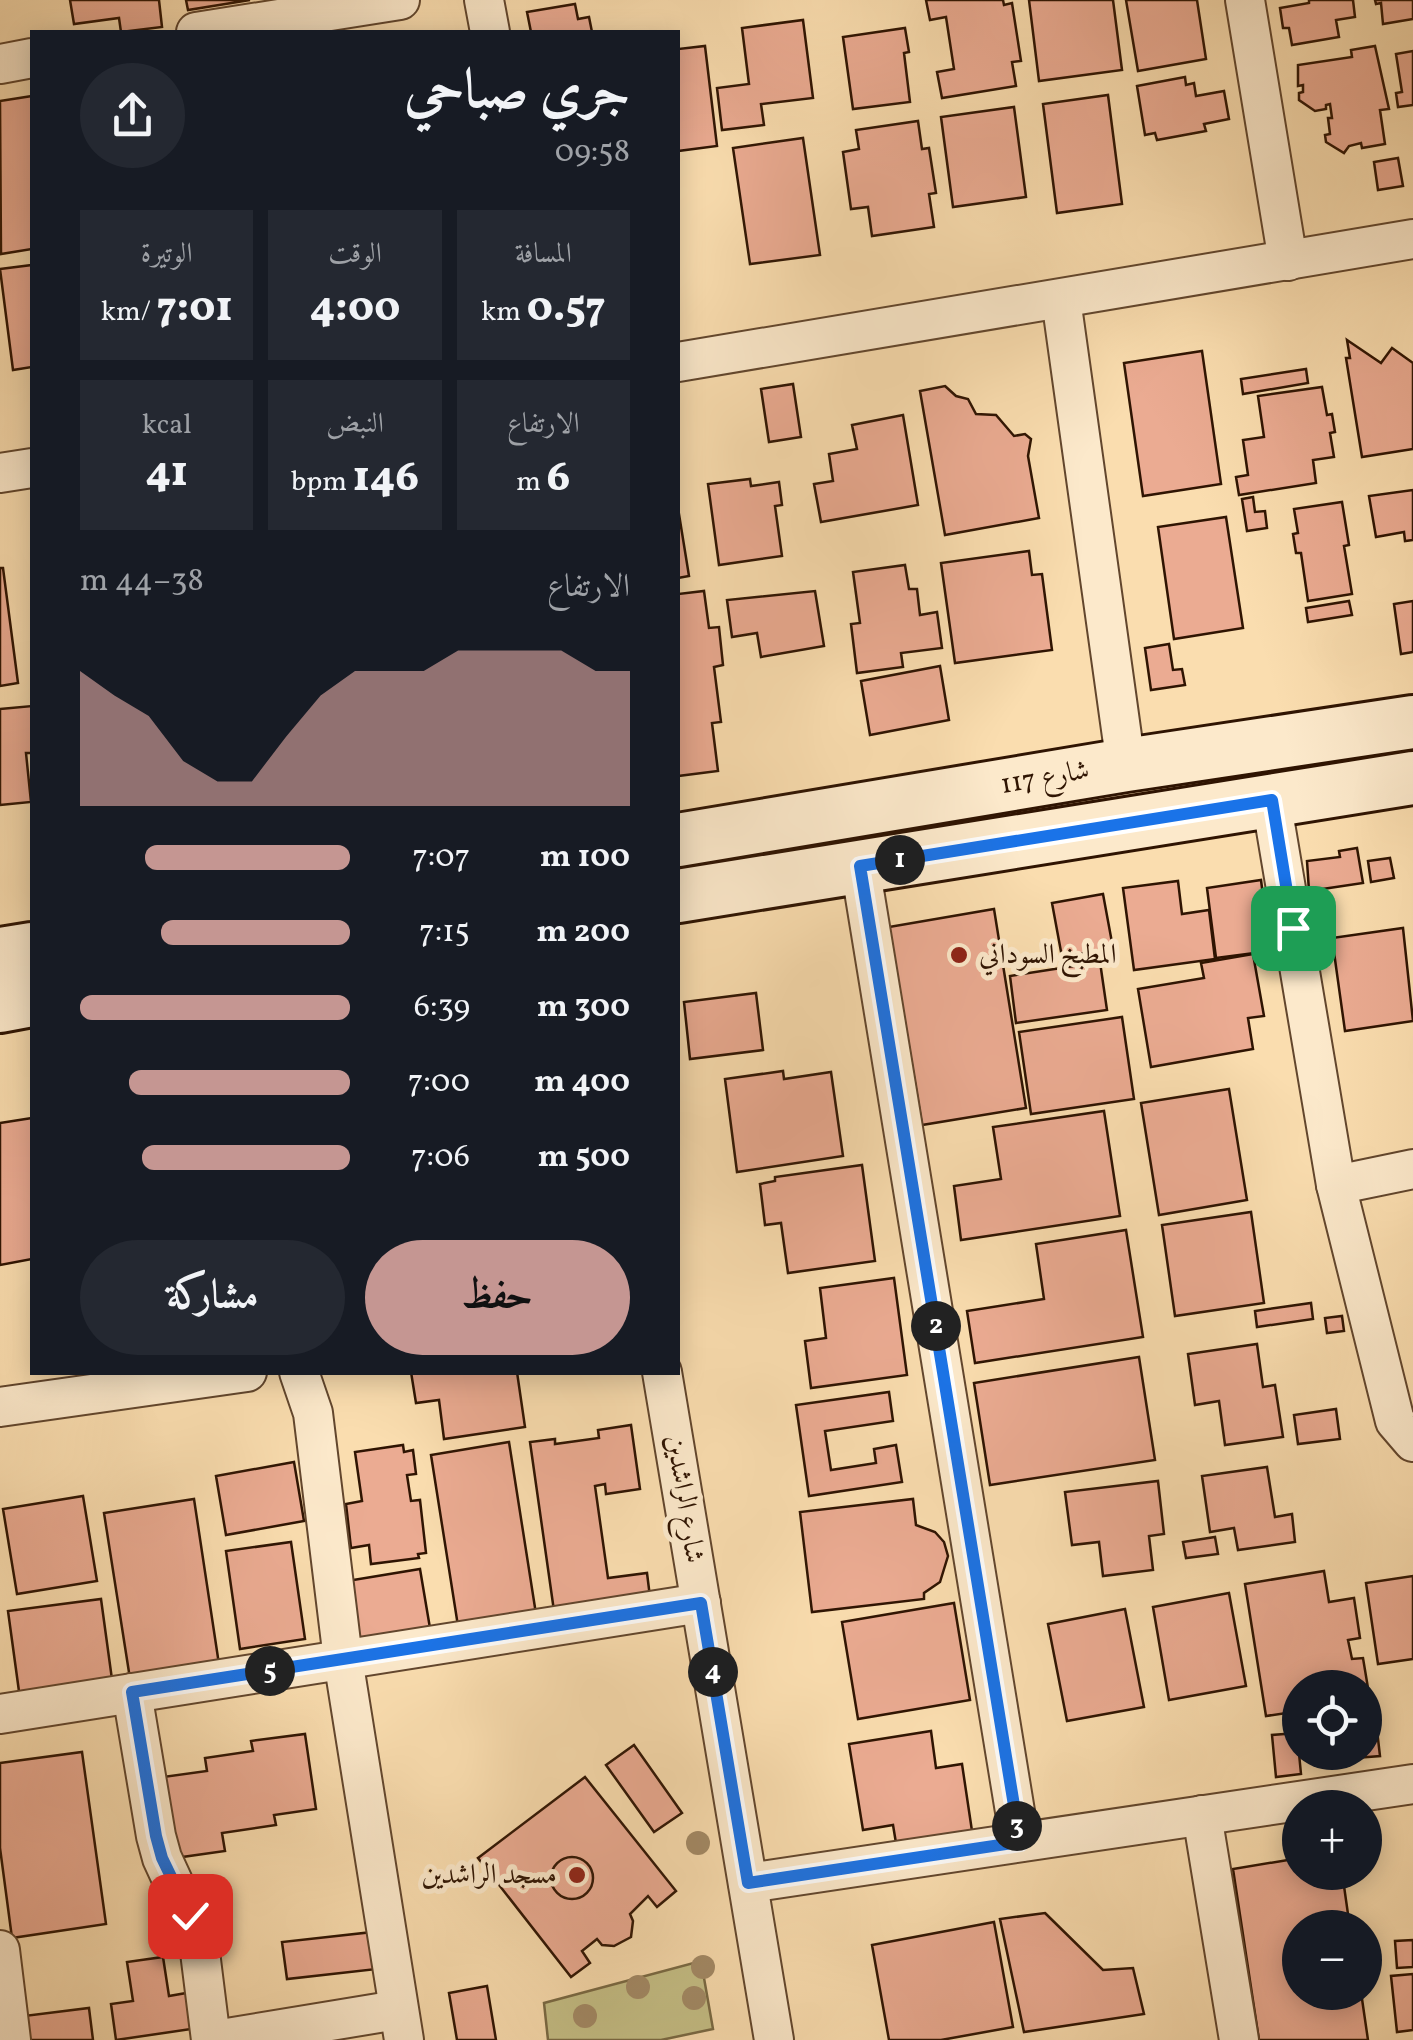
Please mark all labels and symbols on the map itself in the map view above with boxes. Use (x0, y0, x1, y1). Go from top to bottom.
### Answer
street label: شارع 117 (998, 751, 1093, 807)
pin: 1 (875, 835, 925, 885)
pin (1251, 886, 1336, 971)
place label: المطبخ السوداني (979, 936, 1117, 978)
marker: المطبخ السوداني (948, 944, 970, 966)
pin: 2 (911, 1301, 961, 1351)
street label: شارع الراشدين (653, 1432, 713, 1566)
pin: 5 (245, 1646, 295, 1696)
pin: 4 (688, 1647, 738, 1697)
pin: 3 (992, 1801, 1042, 1851)
place label: مسجد الراشدين (421, 1856, 557, 1895)
marker: مسجد الراشدين (566, 1864, 588, 1886)
pin (148, 1874, 233, 1959)

